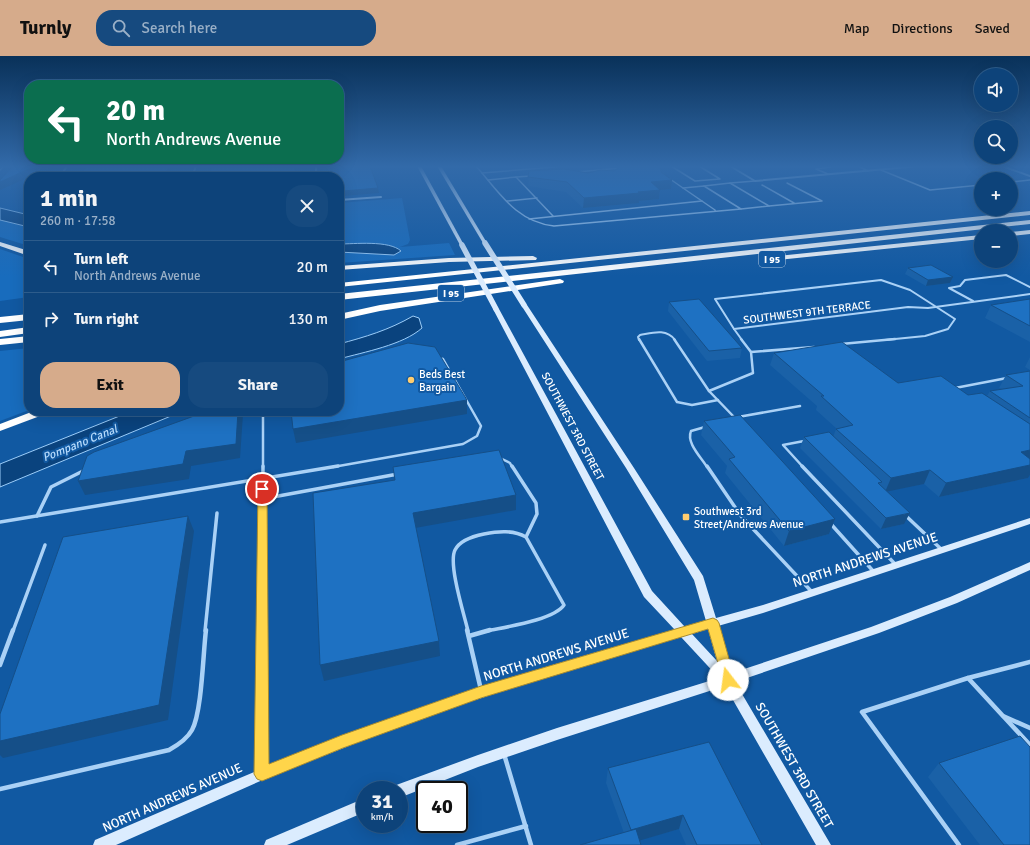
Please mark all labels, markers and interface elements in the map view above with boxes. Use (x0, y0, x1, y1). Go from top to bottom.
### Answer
search box (96, 10, 376, 46)
text: Turnly (20, 16, 72, 40)
icon: search (110, 17, 132, 39)
text: Search here (142, 19, 217, 37)
text: Map (844, 20, 870, 37)
text: Directions (892, 20, 953, 37)
text: Saved (975, 20, 1010, 37)
map controls (974, 68, 1018, 268)
button: sound (974, 68, 1018, 112)
text: 20 m (106, 94, 165, 128)
icon: left (40, 96, 92, 148)
button: search (974, 120, 1018, 164)
text: North Andrews Avenue (106, 128, 281, 150)
button: + (974, 172, 1018, 216)
text: 1 min (40, 183, 98, 213)
button: close (286, 185, 328, 227)
text: 260 m · 17:58 (40, 213, 116, 229)
button: − (974, 224, 1018, 268)
text: Turn left (74, 250, 128, 268)
road number: I 95 (759, 251, 785, 267)
icon: left (40, 256, 62, 278)
text: 20 m (297, 258, 328, 276)
text: North Andrews Avenue (74, 268, 201, 284)
road number: I 95 (438, 285, 464, 301)
street label: SOUTHWEST 9TH TERRACE (743, 298, 871, 327)
icon: right (40, 308, 62, 330)
text: Turn right (74, 310, 139, 328)
text: 130 m (288, 310, 328, 328)
button: Exit (40, 362, 180, 408)
button: Share (188, 362, 328, 408)
place label: Beds Best Bargain (419, 368, 465, 394)
street label: SOUTHWEST 3RD STREET (539, 370, 607, 483)
marker: Beds Best Bargain (406, 375, 416, 385)
water label: Pompano Canal (40, 421, 121, 465)
pin (245, 472, 279, 506)
icon: arrive (251, 478, 273, 500)
place label: Southwest 3rd Street/Andrews Avenue (694, 505, 804, 531)
marker: Southwest 3rd Street/Andrews Avenue (681, 512, 691, 522)
street label: NORTH ANDREWS AVENUE (791, 529, 940, 591)
street label: NORTH ANDREWS AVENUE (482, 625, 631, 685)
position arrow (707, 659, 749, 701)
street label: SOUTHWEST 3RD STREET (752, 700, 837, 832)
street label: NORTH ANDREWS AVENUE (100, 760, 245, 836)
speed limit sign: 40 (416, 781, 468, 833)
text: 31 (371, 789, 393, 814)
text: km/h (371, 811, 393, 823)

